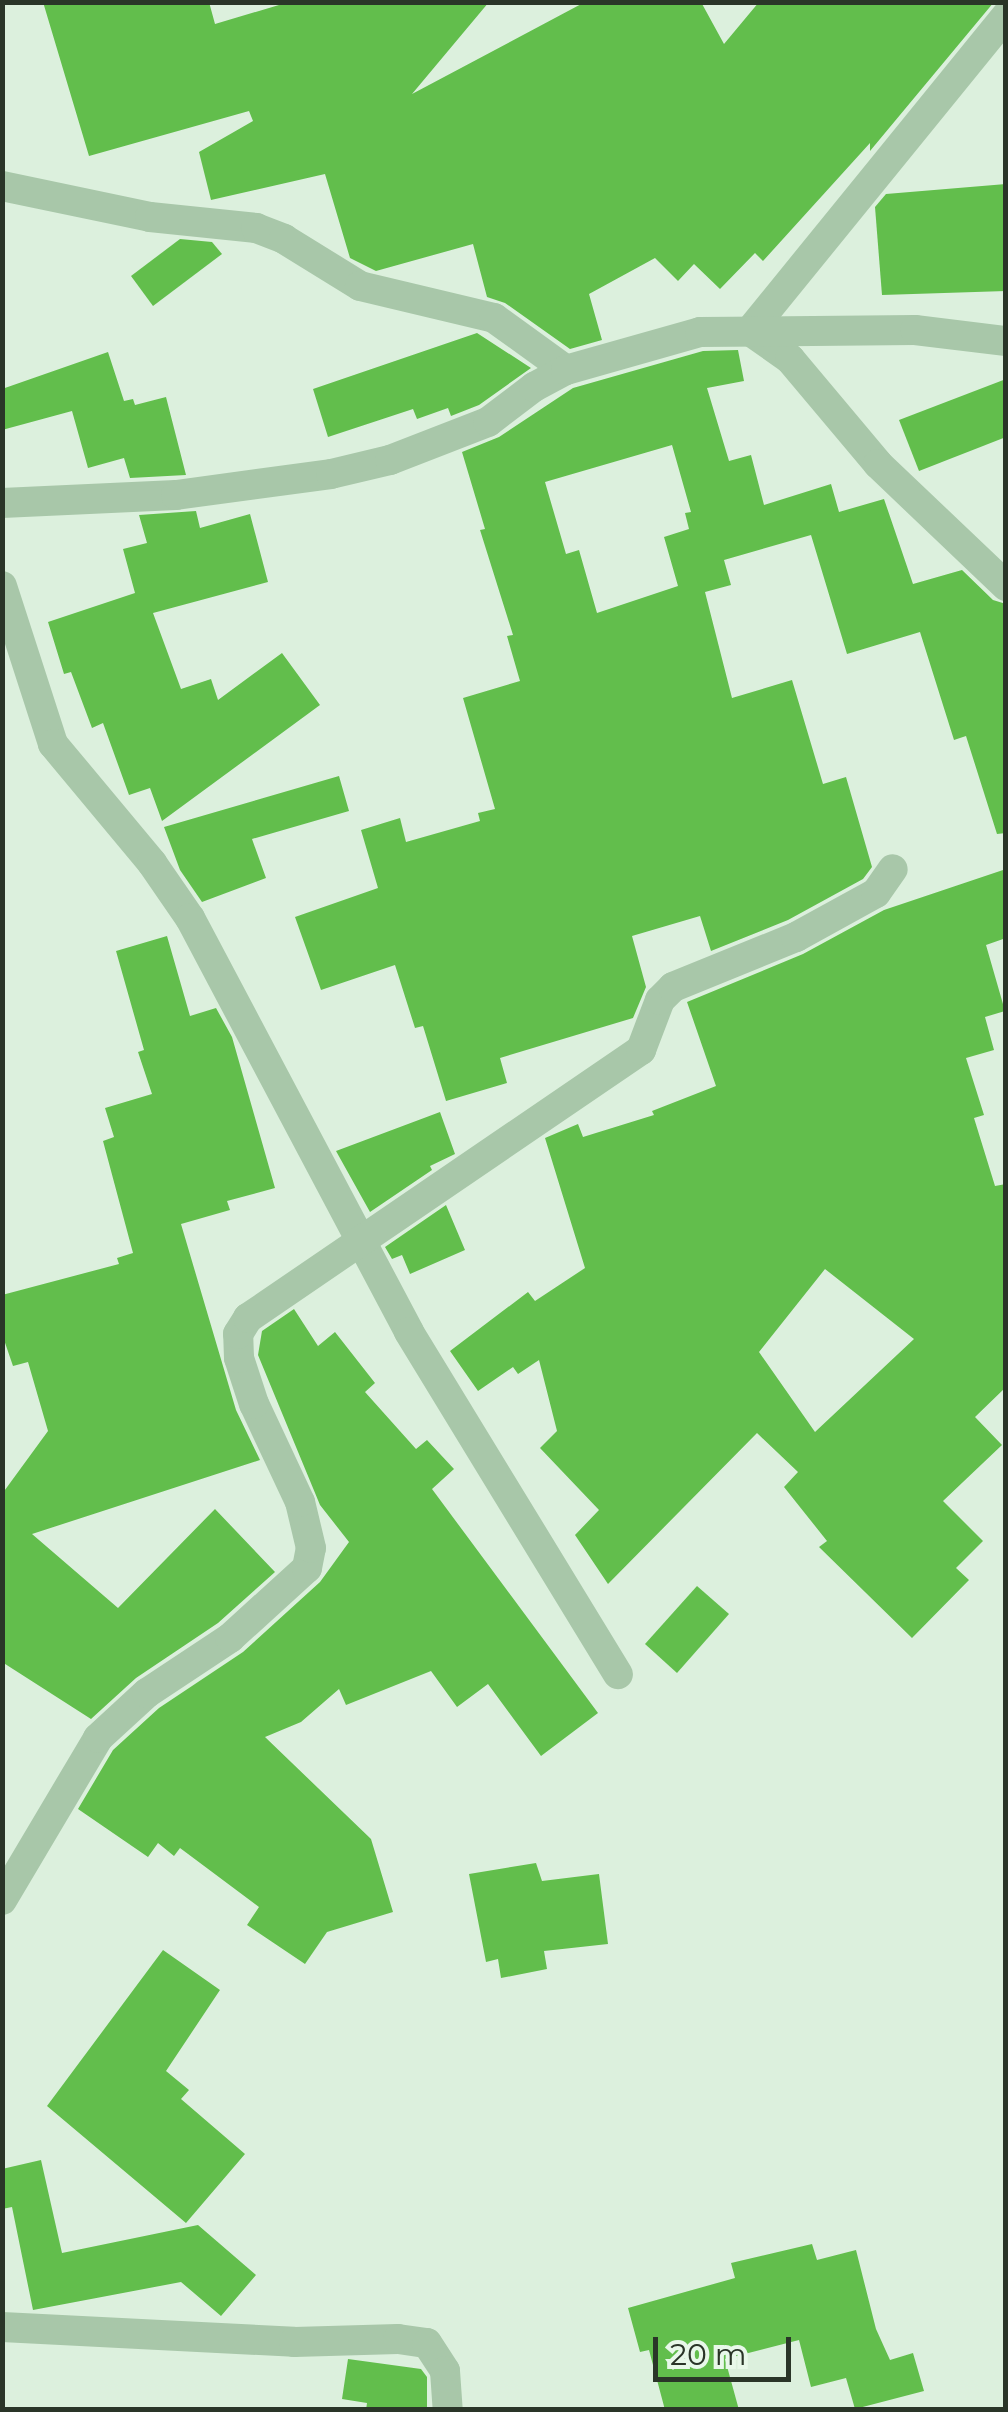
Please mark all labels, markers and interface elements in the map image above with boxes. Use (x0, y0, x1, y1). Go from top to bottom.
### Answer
scale bar (658, 2317, 796, 2379)
text: 20 m (670, 2336, 747, 2373)

